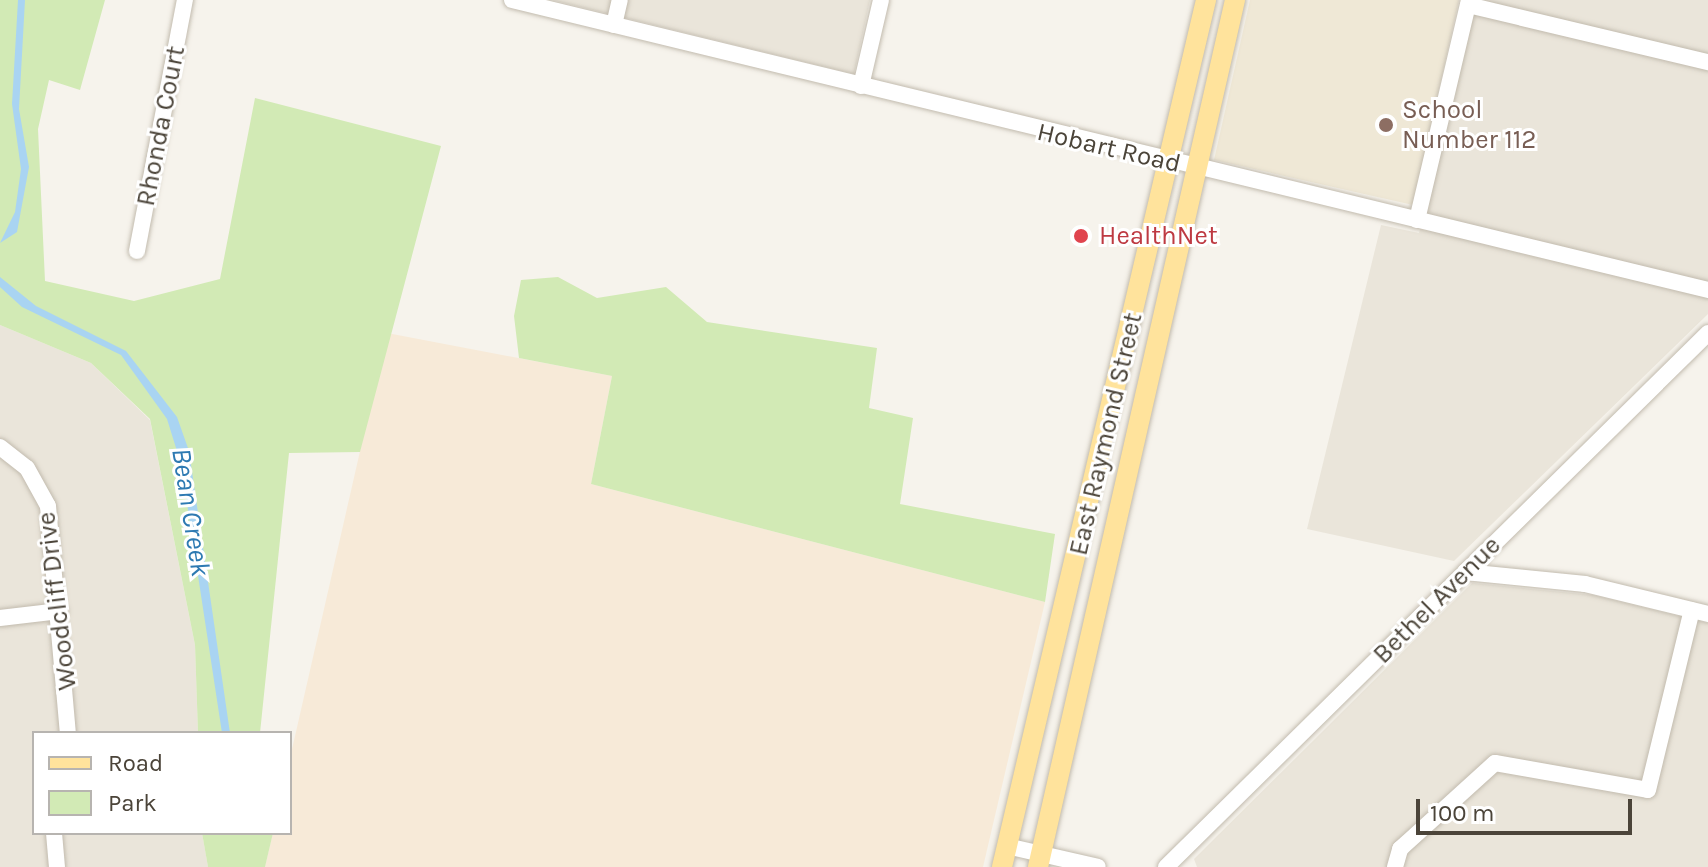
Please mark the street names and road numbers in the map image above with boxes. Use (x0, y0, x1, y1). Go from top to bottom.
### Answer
street label: Rhonda Court (130, 43, 192, 209)
street label: Hobart Road (1034, 116, 1184, 180)
street label: East Raymond Street (1063, 310, 1149, 558)
street label: Woodcliff Drive (31, 510, 83, 692)
street label: Bethel Avenue (1367, 530, 1507, 670)

